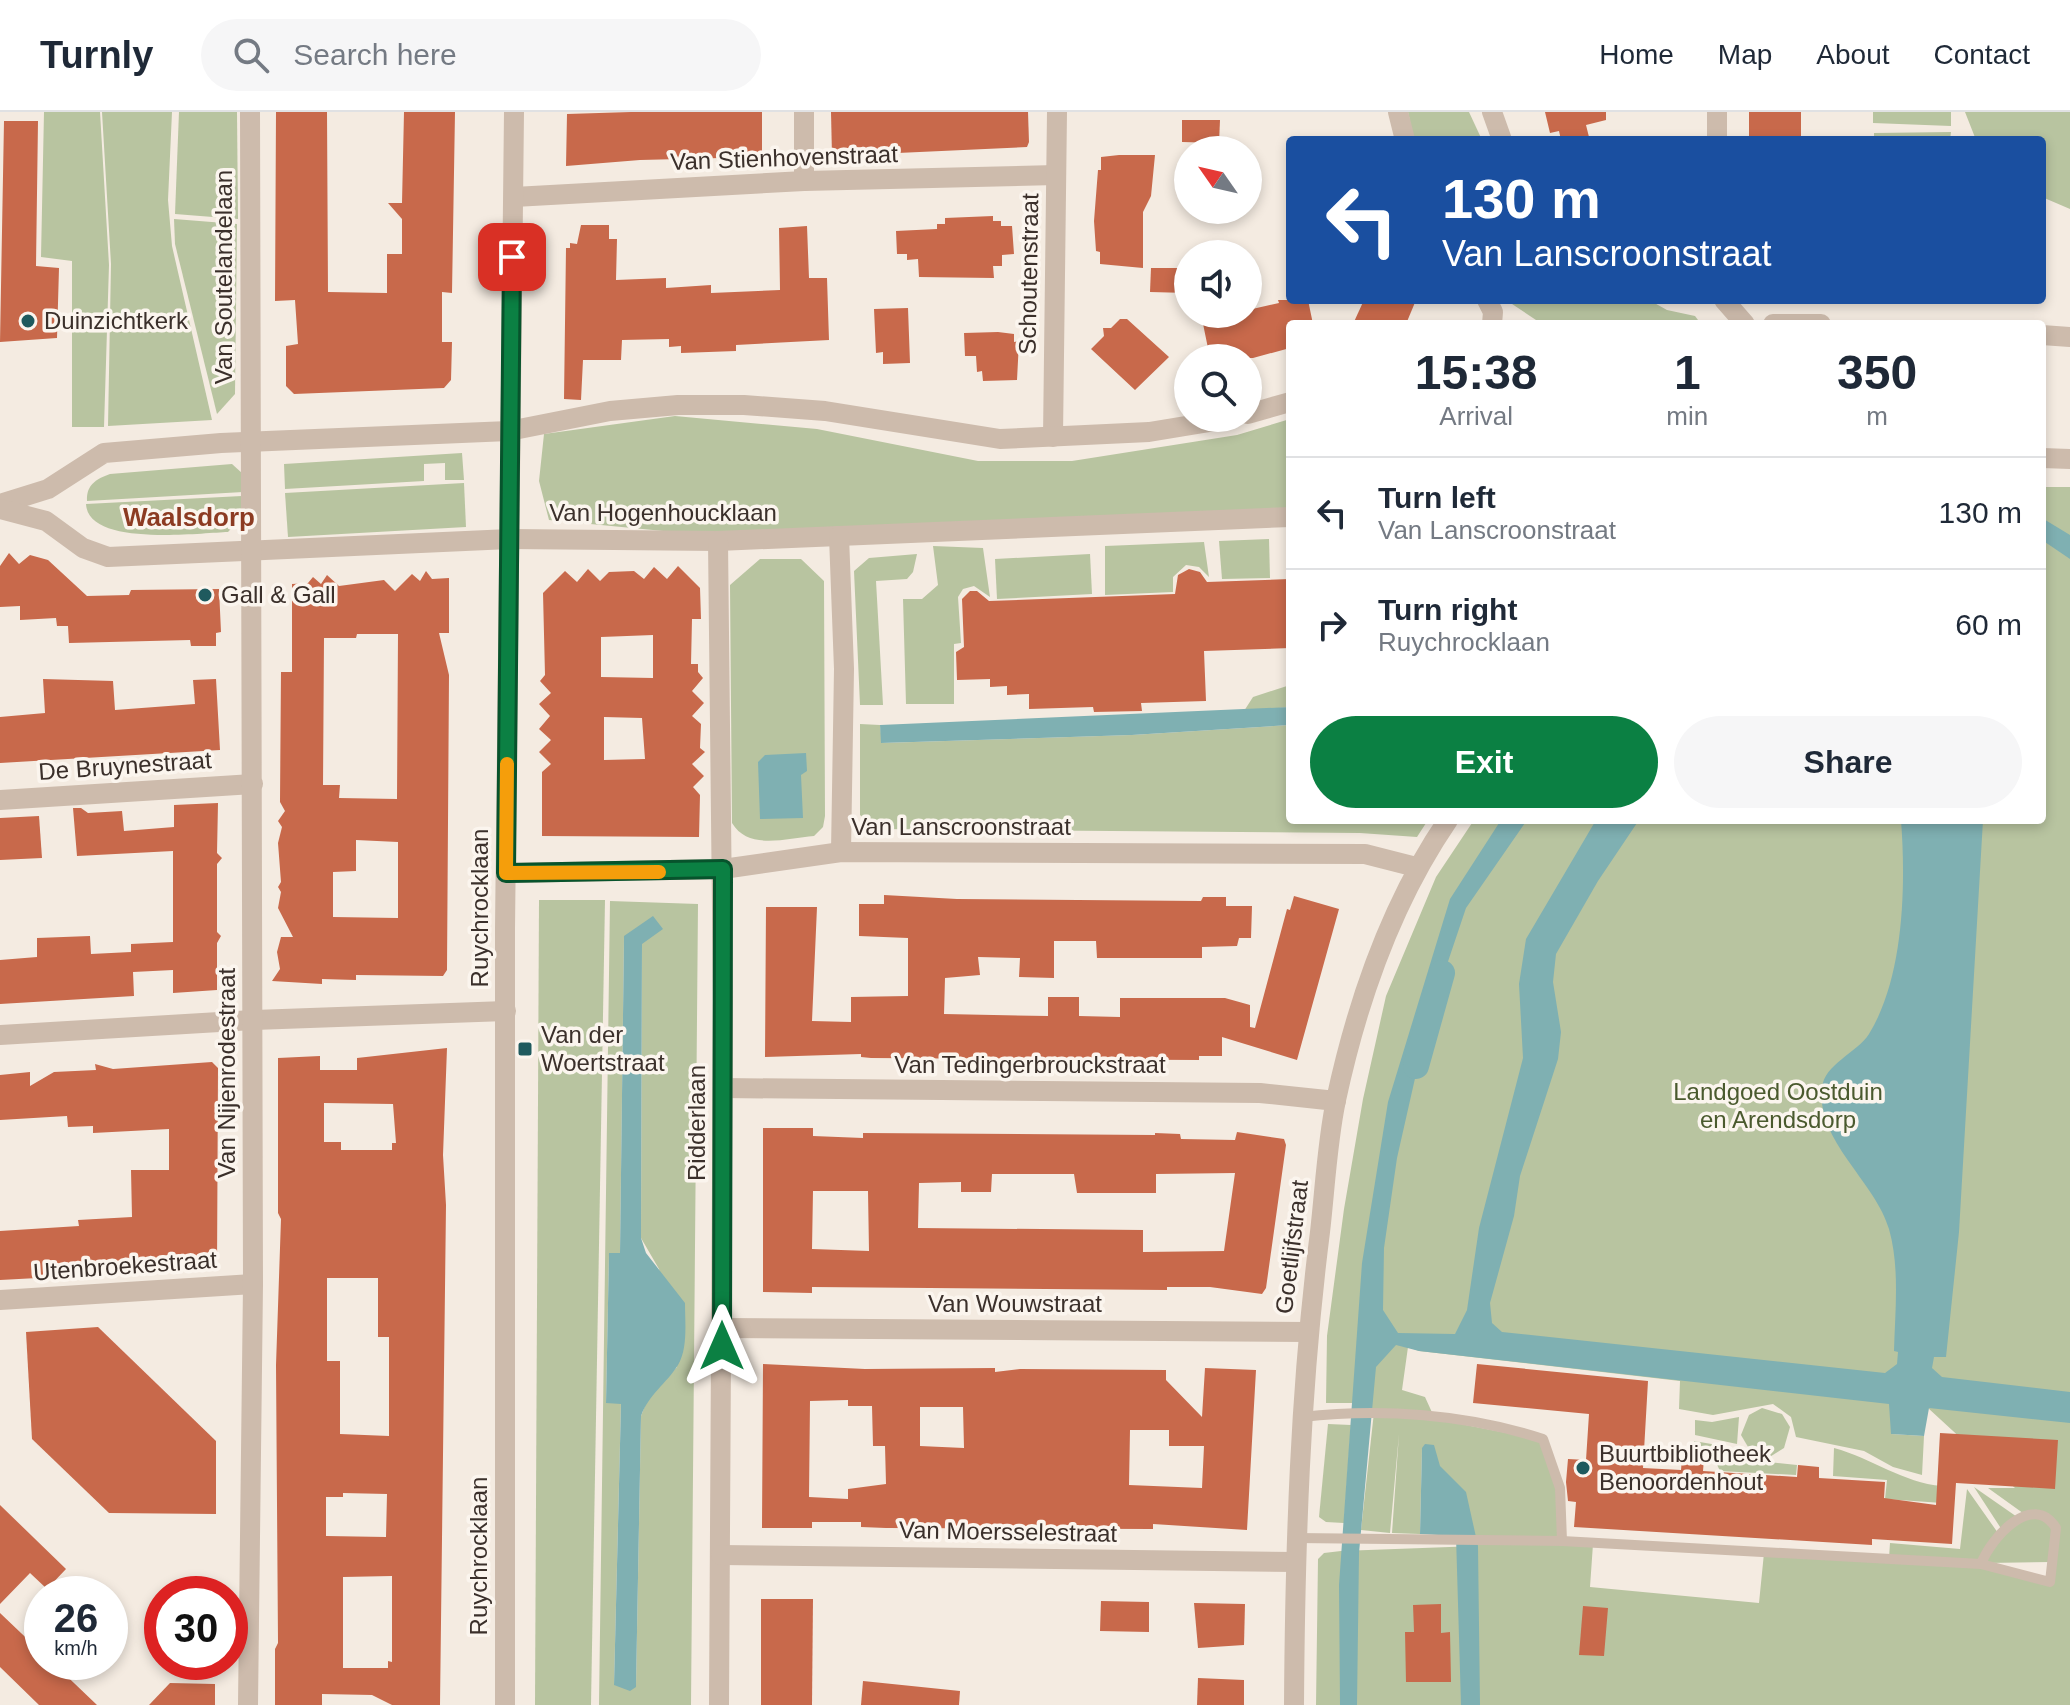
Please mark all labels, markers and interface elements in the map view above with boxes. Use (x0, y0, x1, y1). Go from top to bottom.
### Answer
search box (201, 19, 761, 91)
icon: search (229, 33, 273, 77)
text: Turnly (40, 34, 153, 76)
text: Search here (293, 38, 457, 71)
text: Home (1599, 39, 1674, 70)
text: Map (1718, 39, 1772, 70)
text: About (1816, 39, 1890, 70)
text: Contact (1934, 39, 2030, 70)
north arrow (1174, 136, 1262, 224)
map controls (1174, 136, 1262, 432)
street label: Van Stienhovenstraat (670, 140, 899, 175)
text: 130 m (1442, 167, 1601, 230)
icon: left (1310, 168, 1414, 272)
street label: Van Soutelandelaan (210, 170, 237, 384)
street label: Schoutenstraat (1014, 193, 1043, 355)
pin (478, 223, 546, 291)
text: Van Lanscroonstraat (1442, 233, 1772, 274)
icon: arrive (490, 235, 534, 279)
button: sound (1174, 240, 1262, 328)
place label: Duinzichtkerk (44, 307, 189, 334)
marker: Duinzichtkerk (19, 312, 37, 330)
button: search (1174, 344, 1262, 432)
text: 15:38 (1415, 346, 1538, 399)
text: 1 (1674, 346, 1701, 399)
text: 350 (1837, 346, 1917, 399)
text: Arrival (1439, 401, 1513, 431)
text: min (1666, 401, 1708, 431)
text: m (1866, 401, 1888, 431)
text: Turn left (1378, 481, 1496, 514)
icon: left (1310, 491, 1354, 535)
text: 130 m (1939, 496, 2022, 529)
street label: Van Hogenhoucklaan (549, 499, 777, 526)
district label: Waalsdorp (123, 502, 255, 532)
text: Van Lanscroonstraat (1378, 515, 1616, 545)
place label: Gall & Gall (221, 581, 336, 608)
marker: Gall & Gall (196, 586, 214, 604)
text: Turn right (1378, 593, 1517, 626)
icon: right (1310, 603, 1354, 647)
text: 60 m (1955, 608, 2022, 641)
text: Ruychrocklaan (1378, 627, 1550, 657)
button: Exit (1310, 716, 1658, 808)
button: Share (1674, 716, 2022, 808)
street label: De Bruynestraat (38, 746, 213, 785)
street label: Van Lanscroonstraat (851, 813, 1071, 840)
street label: Ruychrocklaan (466, 829, 493, 987)
street label: Van Nijenrodestraat (213, 968, 240, 1178)
place label: Van der Woertstraat (541, 1021, 665, 1076)
marker: Van der Woertstraat (516, 1040, 534, 1058)
street label: Van Tedingerbrouckstraat (894, 1051, 1166, 1078)
street label: Ridderlaan (683, 1065, 710, 1181)
park label: Landgoed Oostduin en Arendsdorp (1673, 1078, 1883, 1133)
street label: Goetlijfstraat (1270, 1178, 1313, 1315)
street label: Utenbroekestraat (32, 1246, 218, 1285)
street label: Van Wouwstraat (928, 1290, 1102, 1317)
position arrow (680, 1304, 764, 1388)
place label: Buurtbibliotheek Benoordenhout (1599, 1440, 1772, 1495)
marker: Buurtbibliotheek Benoordenhout (1574, 1459, 1592, 1477)
street label: Ruychrocklaan (465, 1477, 492, 1635)
street label: Van Moersselestraat (899, 1516, 1118, 1547)
speed limit sign: 30 (144, 1576, 248, 1680)
text: 26 (54, 1596, 98, 1640)
text: km/h (54, 1637, 98, 1659)

